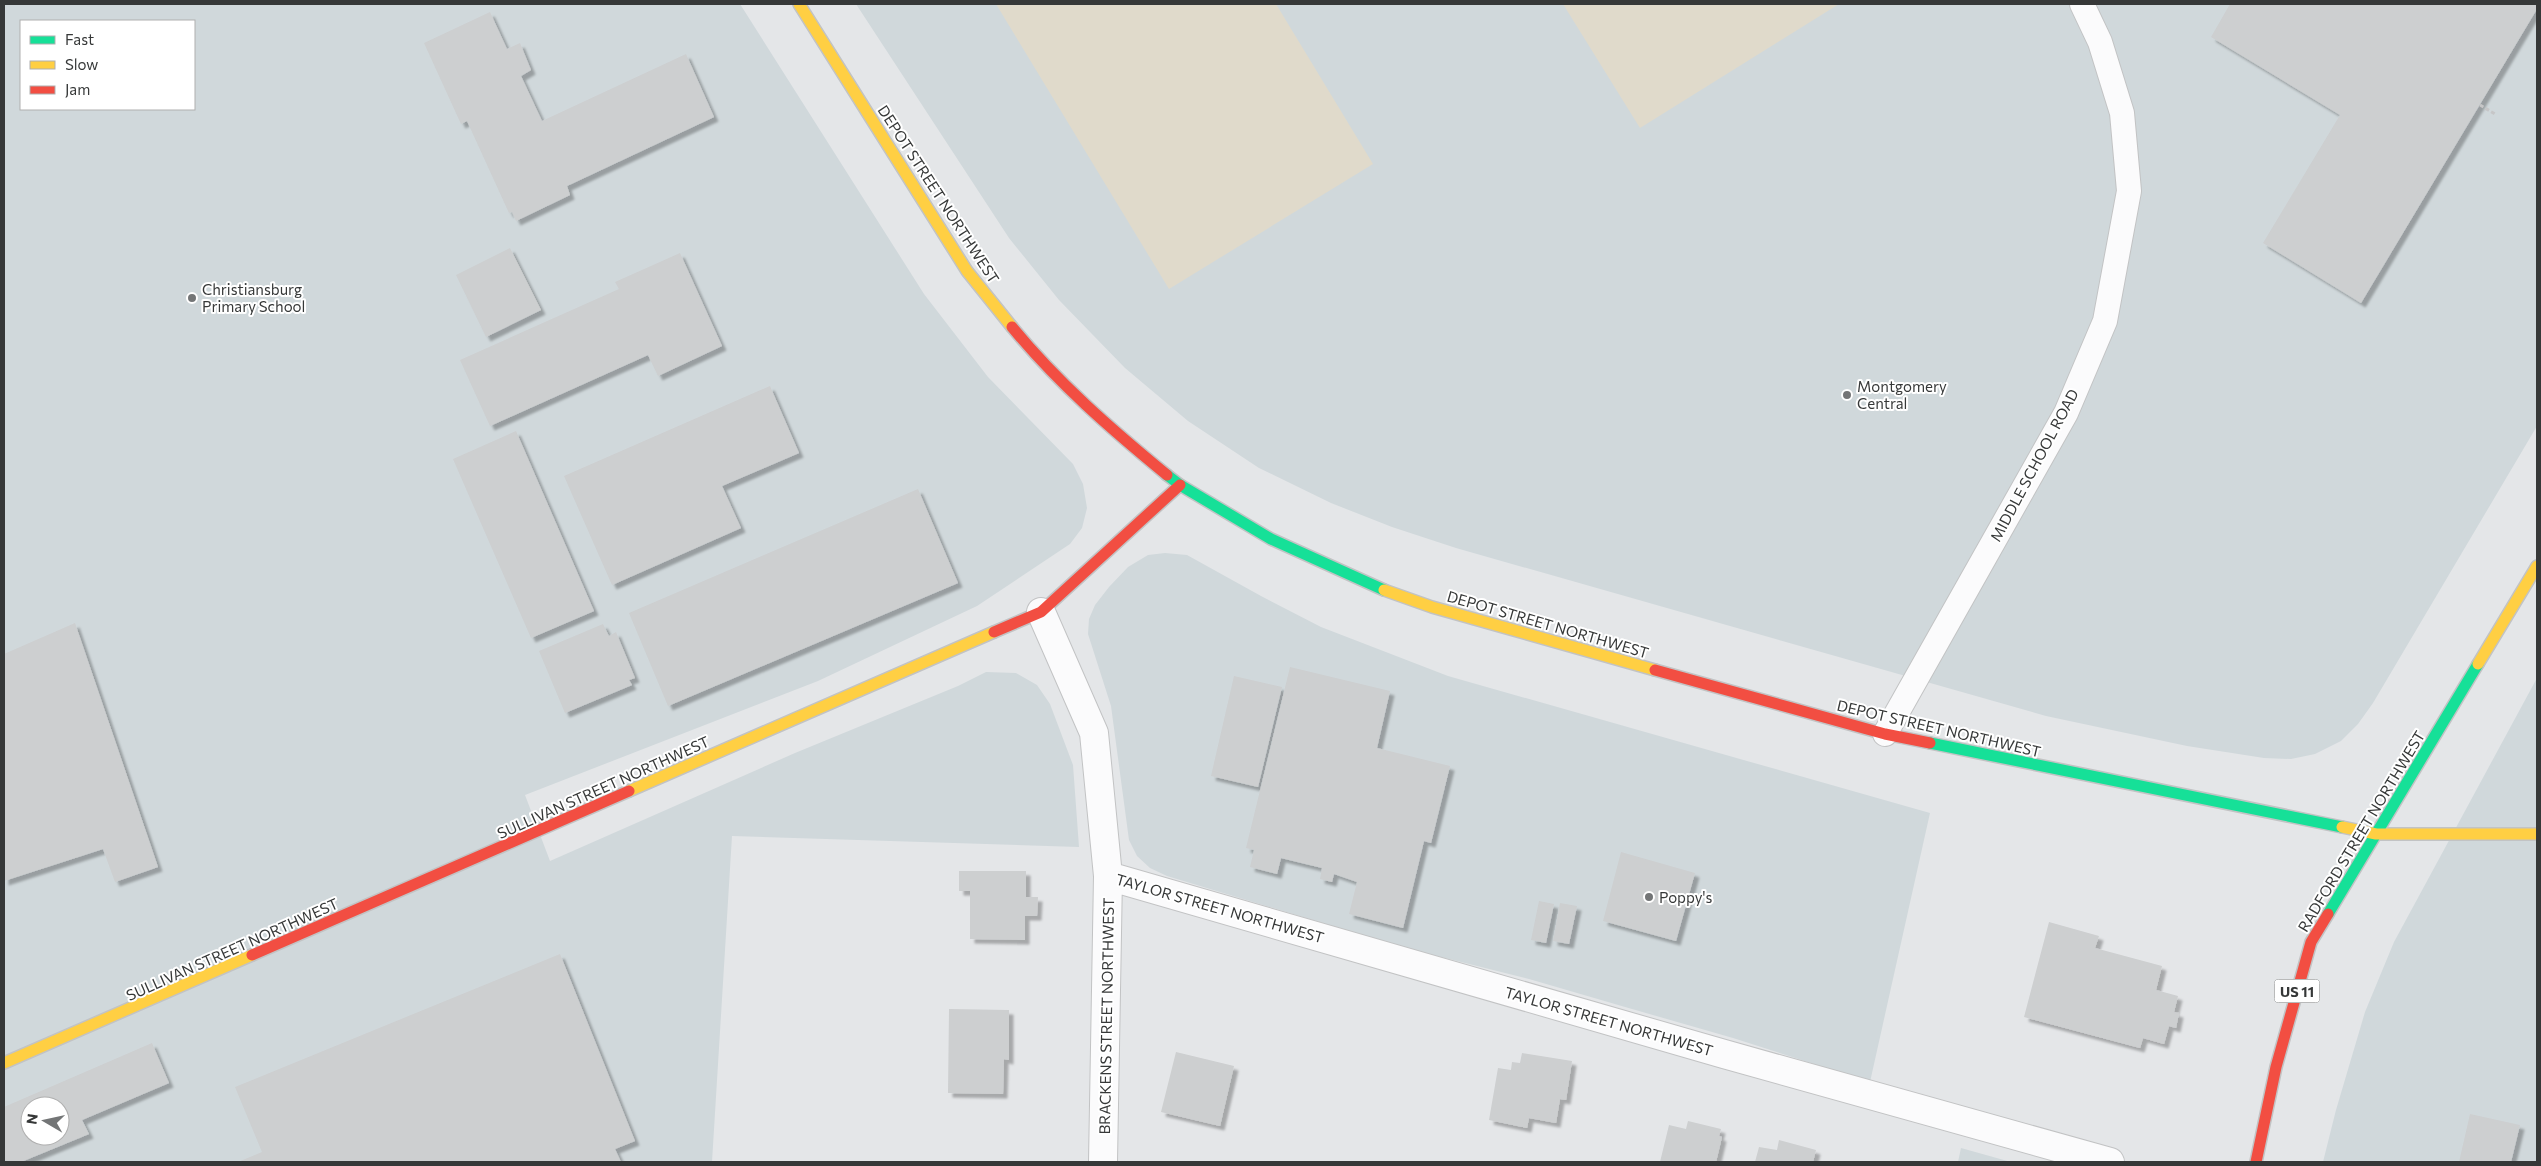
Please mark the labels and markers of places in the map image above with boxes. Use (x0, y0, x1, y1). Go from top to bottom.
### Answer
place label: Christiansburg Primary School (202, 280, 305, 315)
marker: Christiansburg Primary School (186, 292, 198, 304)
place label: Montgomery Central (1857, 377, 1947, 412)
marker: Montgomery Central (1841, 389, 1853, 401)
place label: Poppy's (1659, 888, 1712, 906)
marker: Poppy's (1643, 891, 1655, 903)

